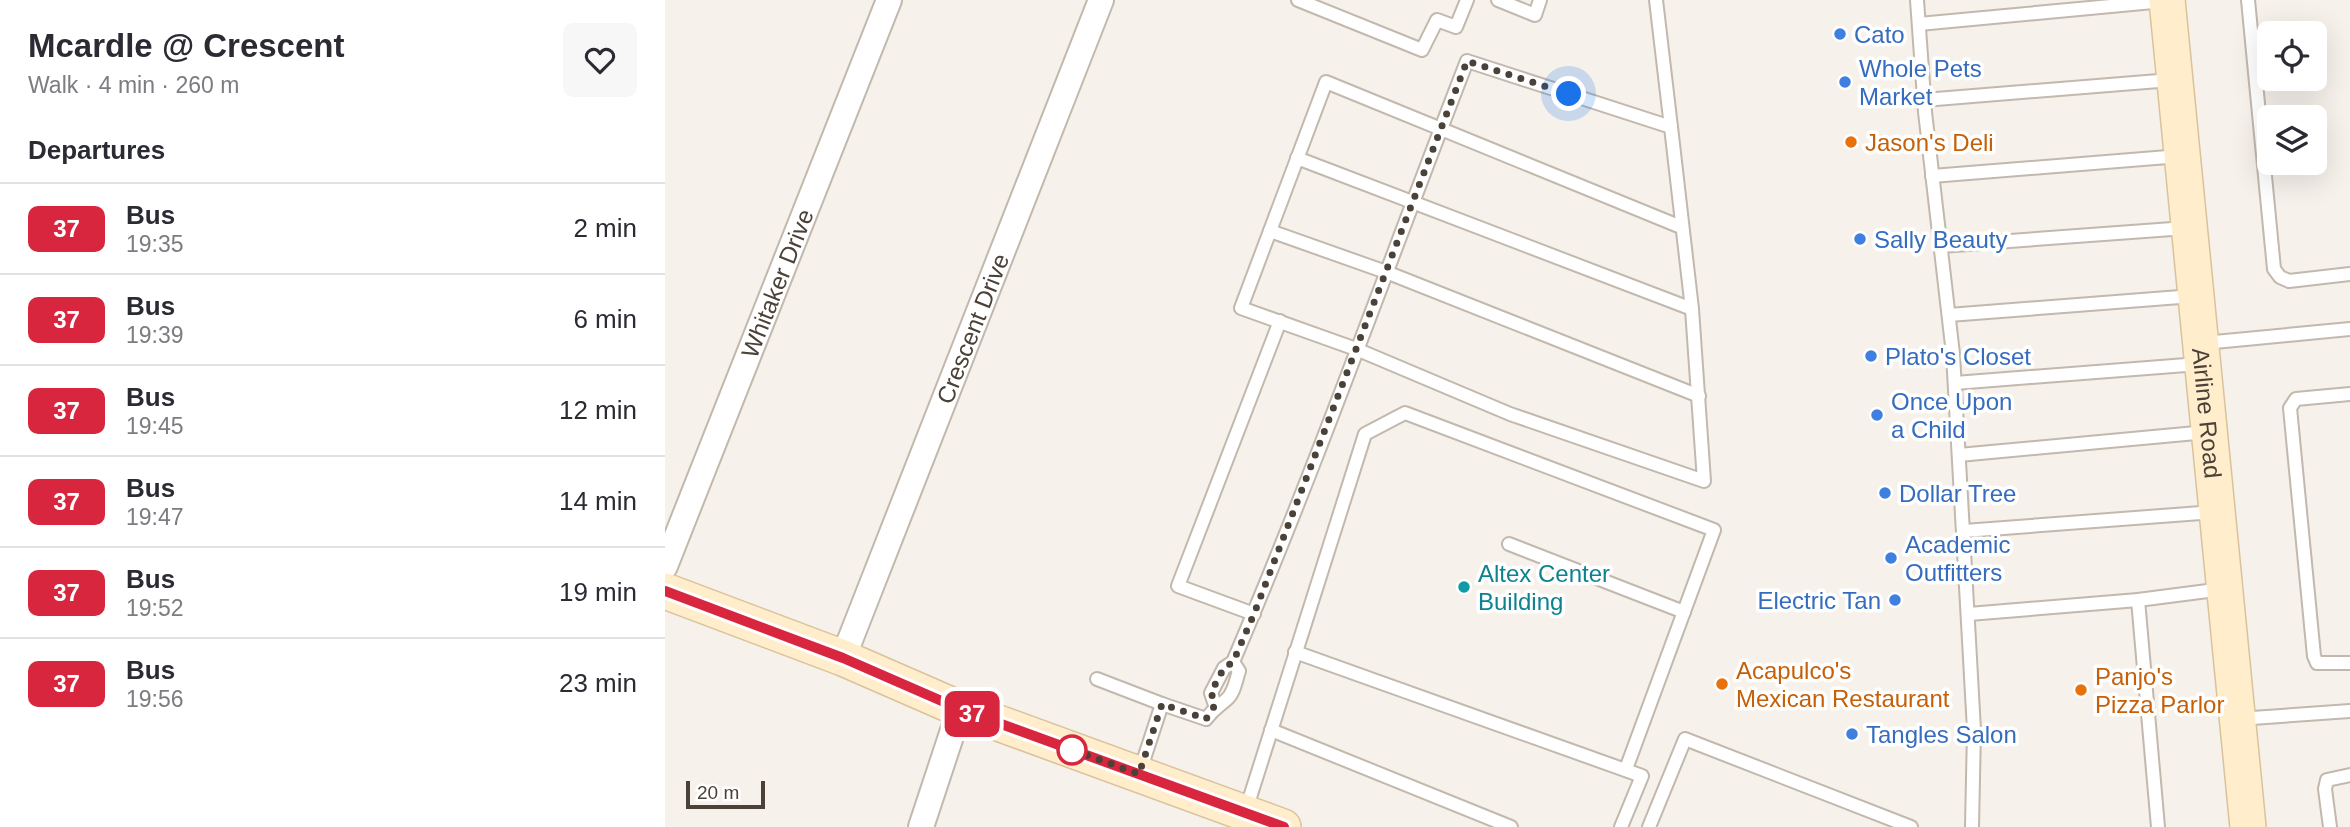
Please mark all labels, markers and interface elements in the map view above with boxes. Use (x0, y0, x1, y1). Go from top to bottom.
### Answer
place label: Cato (1854, 21, 1905, 48)
map controls (2257, 21, 2327, 175)
button: locate (2257, 21, 2327, 91)
button: heart (563, 23, 637, 97)
marker: Cato (1832, 26, 1848, 42)
text: Mcardle @ Crescent (28, 27, 344, 64)
place label: Whole Pets Market (1859, 55, 1982, 110)
text: Walk · 4 min · 260 m (28, 72, 239, 98)
marker: Whole Pets Market (1837, 74, 1853, 90)
your location (1551, 76, 1586, 111)
button: layers (2257, 105, 2327, 175)
place label: Jason's Deli (1865, 129, 1994, 156)
marker: Jason's Deli (1843, 134, 1859, 150)
text: Departures (28, 135, 165, 165)
text: Bus (126, 200, 175, 230)
street label: Whitaker Drive (735, 205, 818, 362)
text: 2 min (573, 213, 637, 243)
text: 37 (53, 215, 80, 242)
place label: Sally Beauty (1874, 226, 2007, 253)
text: 19:35 (126, 231, 184, 257)
marker: Sally Beauty (1852, 231, 1868, 247)
street label: Crescent Drive (931, 250, 1014, 407)
text: Bus (126, 291, 175, 321)
text: 6 min (573, 304, 637, 334)
text: 37 (53, 306, 80, 333)
text: 19:39 (126, 322, 184, 348)
place label: Plato's Closet (1885, 343, 2031, 370)
street label: Airline Road (2188, 347, 2227, 479)
marker: Plato's Closet (1863, 348, 1879, 364)
text: Bus (126, 382, 175, 412)
place label: Once Upon a Child (1891, 388, 2012, 443)
text: 12 min (559, 395, 637, 425)
text: 37 (53, 397, 80, 424)
marker: Once Upon a Child (1869, 407, 1885, 423)
text: 19:45 (126, 413, 184, 439)
text: Bus (126, 473, 175, 503)
place label: Dollar Tree (1899, 480, 2016, 507)
marker: Dollar Tree (1877, 485, 1893, 501)
text: 14 min (559, 486, 637, 516)
text: 37 (53, 488, 80, 515)
text: 19:47 (126, 504, 184, 530)
place label: Academic Outfitters (1905, 531, 2010, 586)
marker: Academic Outfitters (1883, 550, 1899, 566)
place label: Altex Center Building (1478, 560, 1610, 615)
text: Bus (126, 564, 175, 594)
text: 19 min (559, 577, 637, 607)
text: 37 (53, 579, 80, 606)
marker: Altex Center Building (1456, 579, 1472, 595)
place label: Electric Tan (1757, 587, 1881, 614)
marker: Electric Tan (1887, 592, 1903, 608)
text: 19:52 (126, 595, 184, 621)
text: Bus (126, 655, 175, 685)
place label: Acapulco's Mexican Restaurant (1736, 657, 1950, 712)
place label: Panjo's Pizza Parlor (2095, 663, 2224, 718)
text: 23 min (559, 668, 637, 698)
text: 37 (53, 670, 80, 697)
marker: Acapulco's Mexican Restaurant (1714, 676, 1730, 692)
marker: Panjo's Pizza Parlor (2073, 682, 2089, 698)
text: 19:56 (126, 686, 184, 712)
line badge: 37 (941, 691, 1003, 737)
text: 37 (959, 700, 985, 727)
place label: Tangles Salon (1866, 721, 2017, 748)
marker: Tangles Salon (1844, 726, 1860, 742)
unlabelled marker (1057, 735, 1087, 765)
scale bar (686, 778, 765, 810)
text: 20 m (697, 782, 739, 803)

